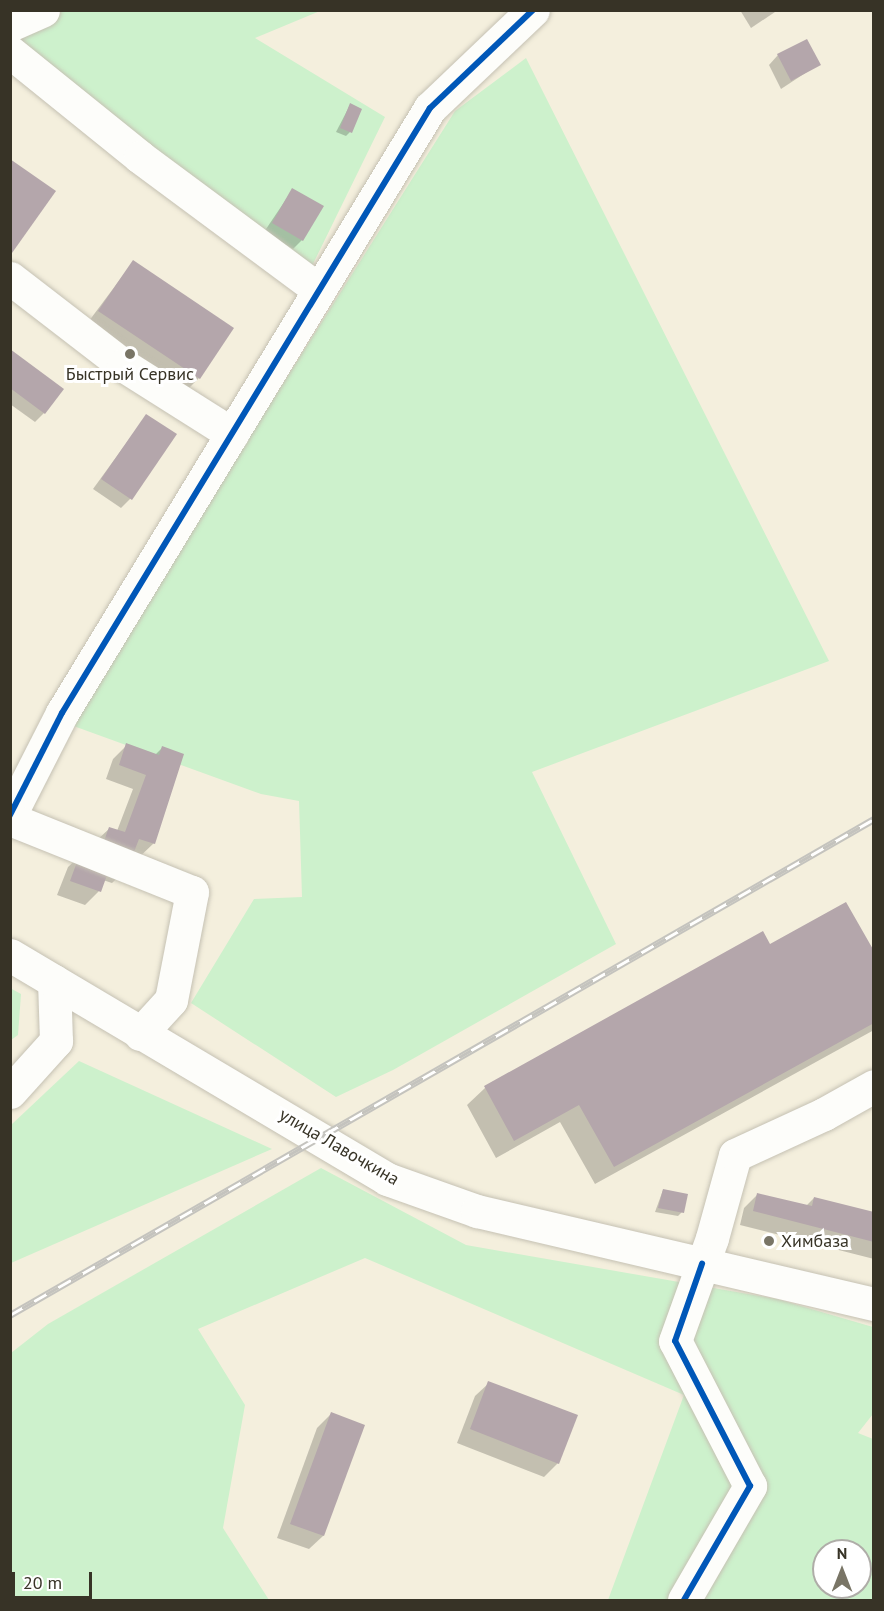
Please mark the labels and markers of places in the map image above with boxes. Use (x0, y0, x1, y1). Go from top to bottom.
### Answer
marker: Быстрый Сервис (123, 347, 137, 361)
place label: Быстрый Сервис (66, 363, 194, 385)
place label: Химбаза (781, 1230, 849, 1252)
marker: Химбаза (762, 1234, 776, 1248)

